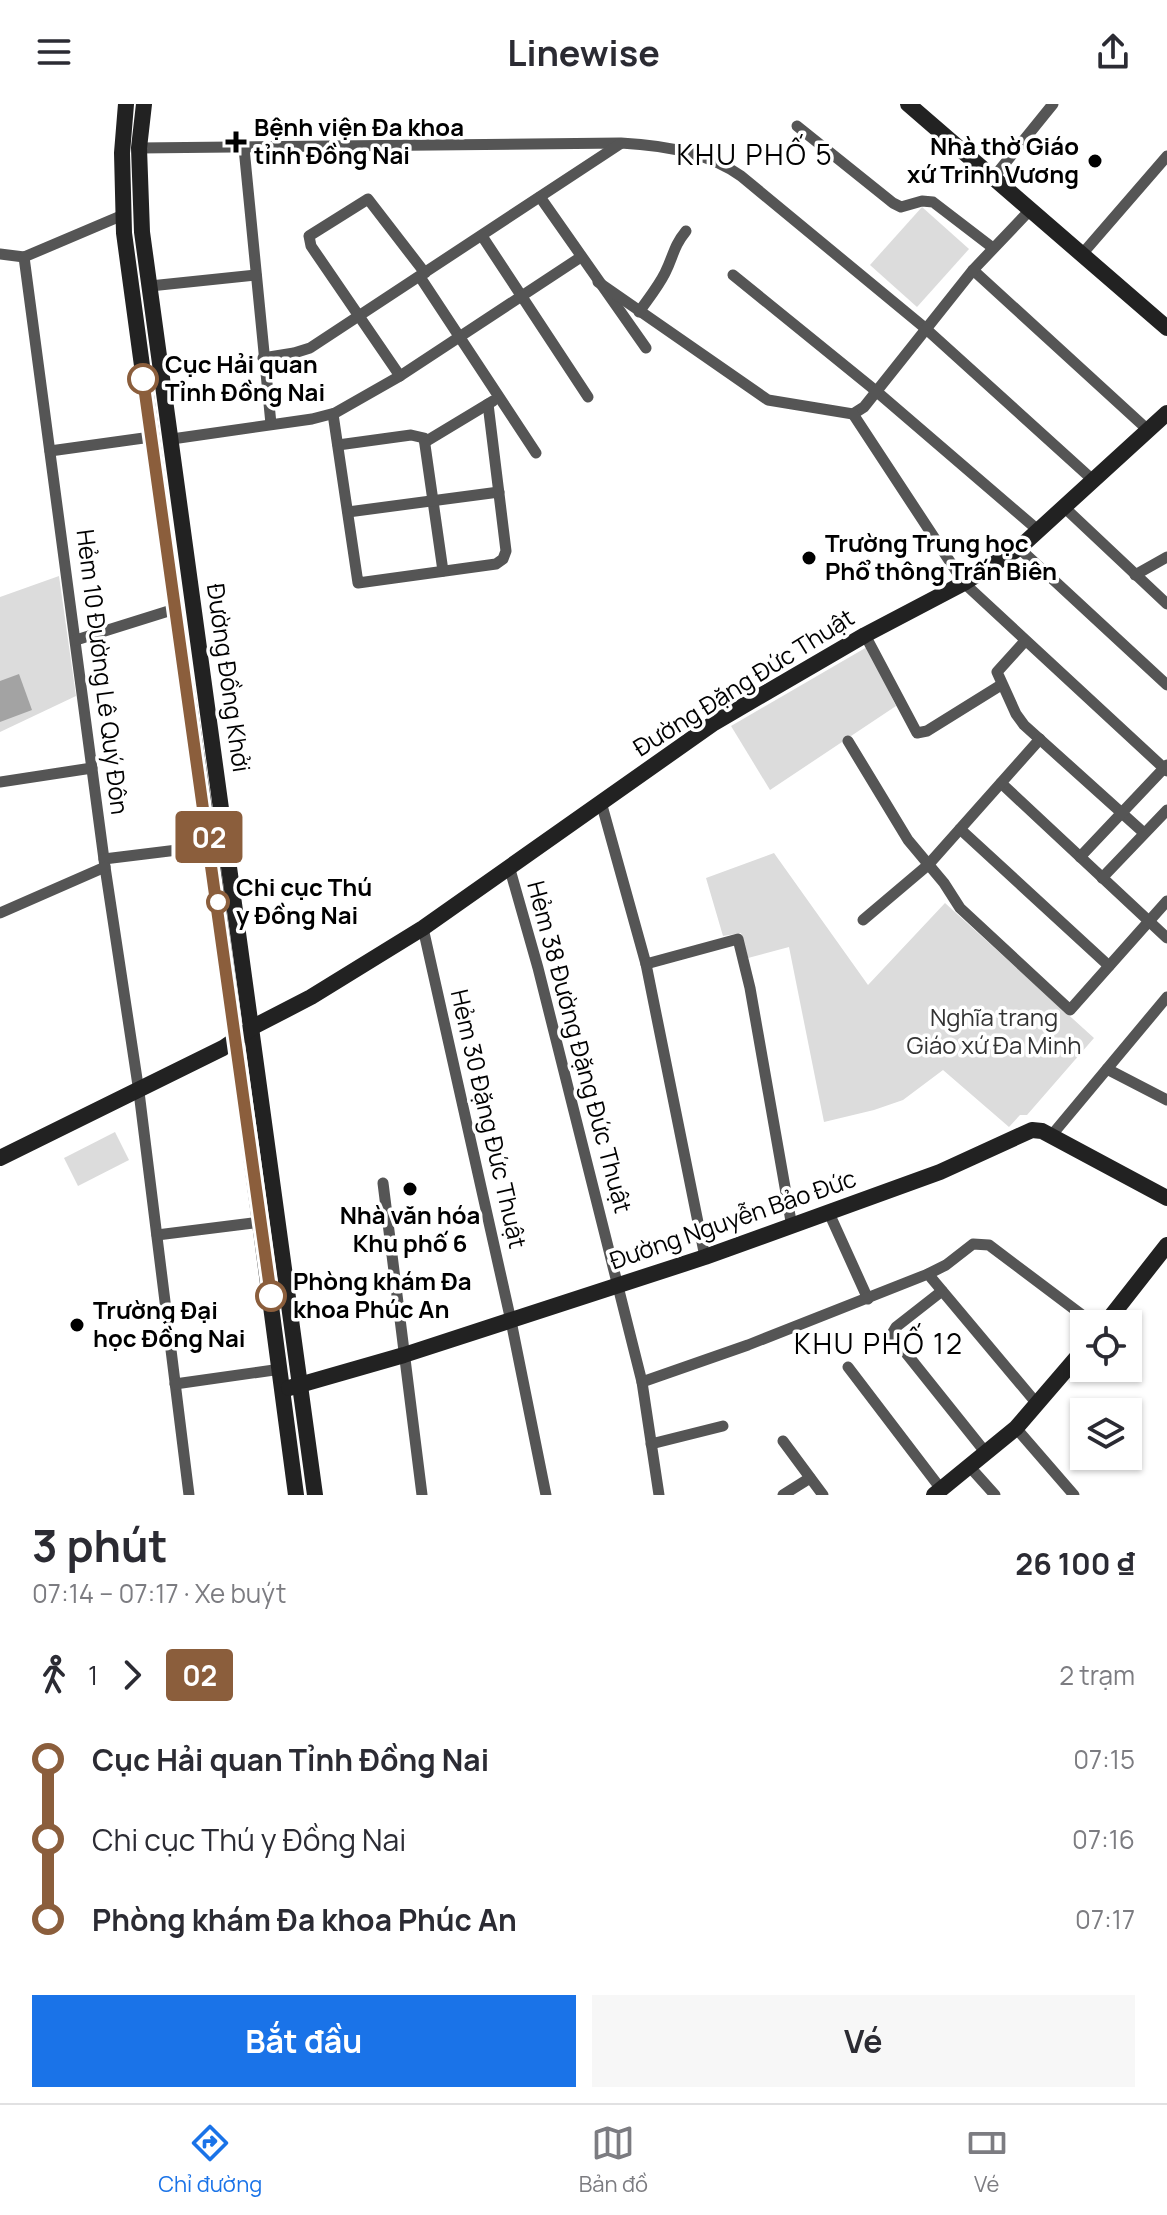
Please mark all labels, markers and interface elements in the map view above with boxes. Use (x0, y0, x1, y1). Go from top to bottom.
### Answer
text: Linewise (507, 28, 660, 77)
icon: menu (32, 30, 76, 74)
icon: share (1091, 30, 1135, 74)
place label: Bệnh viện Đa khoa tỉnh Đồng Nai (254, 110, 464, 171)
place label: Nhà thờ Giáo xứ Trinh Vương (907, 129, 1079, 190)
marker: Bệnh viện Đa khoa tỉnh Đồng Nai (225, 131, 247, 153)
district label: KHU PHỐ 5 (676, 134, 834, 173)
marker: Nhà thờ Giáo xứ Trinh Vương (1086, 152, 1104, 170)
place label: Cục Hải quan Tỉnh Đồng Nai (165, 347, 325, 408)
marker: Cục Hải quan Tỉnh Đồng Nai (128, 364, 158, 394)
place label: Trường Trung học Phổ thông Trấn Biên (825, 526, 1057, 587)
street label: Hẻm 10 Đường Lê Quý Đôn (70, 527, 137, 816)
marker: Trường Trung học Phổ thông Trấn Biên (800, 549, 818, 567)
street label: Đường Đồng Khởi (200, 581, 259, 774)
street label: Đường Đặng Đức Thuật (626, 600, 860, 763)
line badge: 02 (173, 811, 245, 863)
text: 02 (191, 818, 227, 856)
place label: Chi cục Thú y Đồng Nai (236, 870, 372, 931)
street label: Hẻm 38 Đường Đặng Đức Thuật (520, 877, 641, 1216)
marker: Chi cục Thú y Đồng Nai (207, 891, 229, 913)
street label: Hẻm 30 Đặng Đức Thuật (444, 986, 535, 1251)
park label: Nghĩa trang Giáo xứ Đa Minh (907, 1000, 1081, 1061)
street label: Đường Nguyễn Bảo Đức (605, 1161, 860, 1276)
marker: Nhà văn hóa Khu phố 6 (401, 1180, 419, 1198)
place label: Nhà văn hóa Khu phố 6 (340, 1198, 480, 1259)
place label: Phòng khám Đa khoa Phúc An (293, 1264, 472, 1325)
marker: Phòng khám Đa khoa Phúc An (256, 1281, 286, 1311)
place label: Trường Đại học Đồng Nai (93, 1293, 246, 1354)
map controls (1070, 1310, 1142, 1470)
button: locate (1070, 1310, 1142, 1382)
marker: Trường Đại học Đồng Nai (68, 1316, 86, 1334)
district label: KHU PHỐ 12 (794, 1323, 964, 1362)
button: layers (1070, 1398, 1142, 1470)
text: 3 phút (32, 1515, 168, 1575)
text: 26 100 ₫ (1015, 1543, 1135, 1584)
text: 07:14 – 07:17 · Xe buýt (32, 1575, 286, 1611)
icon: walk (32, 1653, 76, 1697)
icon: forward (110, 1653, 154, 1697)
text: 02 (182, 1656, 217, 1694)
text: 1 (88, 1657, 98, 1693)
text: 2 trạm (1059, 1657, 1135, 1693)
text: Cục Hải quan Tỉnh Đồng Nai (92, 1739, 489, 1780)
text: 07:15 (1073, 1741, 1135, 1777)
text: Chi cục Thú y Đồng Nai (92, 1819, 406, 1860)
text: 07:16 (1072, 1821, 1135, 1857)
text: Phòng khám Đa khoa Phúc An (92, 1899, 517, 1940)
text: 07:17 (1075, 1901, 1135, 1937)
button: Bắt đầu (32, 1995, 576, 2087)
button: Vé (592, 1995, 1135, 2087)
tab: Chỉ đường (158, 2121, 262, 2199)
tab: Bản đồ (579, 2121, 648, 2199)
tab: Vé (965, 2121, 1009, 2199)

